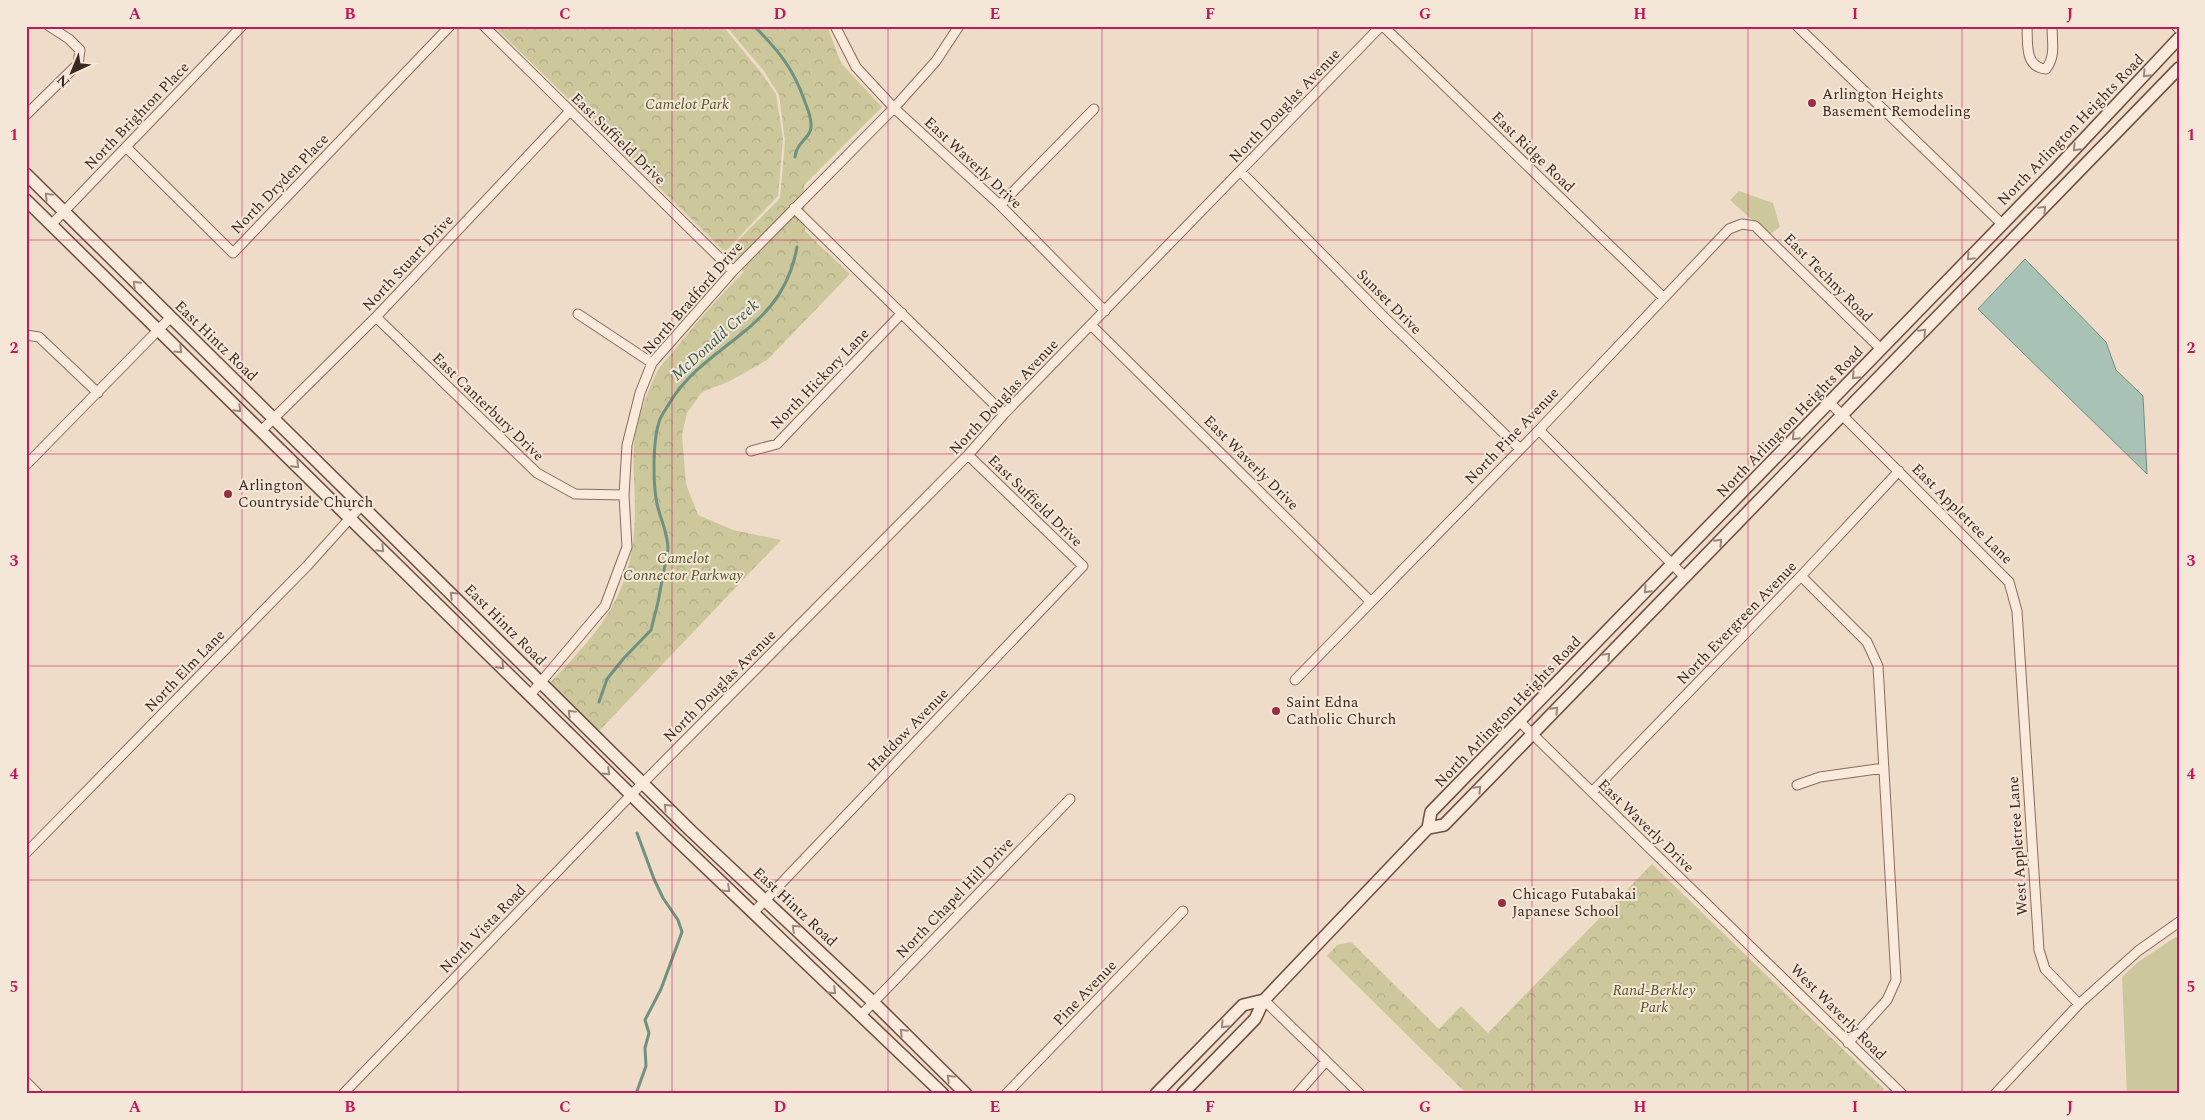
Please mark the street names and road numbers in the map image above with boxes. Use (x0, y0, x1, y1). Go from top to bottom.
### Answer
street label: North Douglas Avenue (1224, 44, 1346, 168)
street label: North Arlington Heights Road (1992, 49, 2150, 211)
street label: North Brighton Place (79, 57, 195, 175)
street label: East Suffield Drive (565, 88, 671, 190)
street label: East Ridge Road (1486, 106, 1580, 198)
street label: East Waverly Drive (919, 111, 1027, 215)
street label: North Dryden Place (226, 128, 334, 240)
street label: North Stuart Drive (357, 210, 459, 316)
street label: East Techny Road (1778, 228, 1878, 328)
street label: North Bradford Drive (637, 236, 749, 360)
street label: Sunset Drive (1351, 264, 1427, 340)
street label: East Hintz Road (169, 295, 263, 387)
street label: North Hickory Lane (765, 323, 875, 435)
street label: North Douglas Avenue (944, 334, 1064, 460)
street label: North Arlington Heights Road (1711, 341, 1869, 503)
street label: East Canterbury Drive (427, 347, 549, 467)
street label: North Pine Avenue (1459, 382, 1565, 490)
street label: East Waverly Drive (1198, 410, 1304, 516)
street label: East Suffield Drive (982, 450, 1088, 552)
street label: East Appletree Lane (1906, 458, 2018, 570)
street label: North Evergreen Avenue (1672, 556, 1802, 690)
street label: East Hintz Road (459, 579, 551, 671)
street label: North Elm Lane (139, 624, 231, 718)
street label: North Douglas Avenue (658, 624, 782, 748)
street label: North Arlington Heights Road (1429, 631, 1587, 793)
street label: Haddow Avenue (862, 683, 954, 777)
street label: East Waverly Drive (1592, 774, 1700, 878)
street label: West Appletree Lane (2002, 776, 2034, 916)
street label: North Chapel Hill Drive (891, 832, 1019, 964)
street label: East Hintz Road (748, 862, 842, 952)
street label: North Vista Road (434, 879, 532, 979)
street label: Pine Avenue (1048, 955, 1122, 1031)
street label: West Waverly Road (1784, 958, 1892, 1066)

